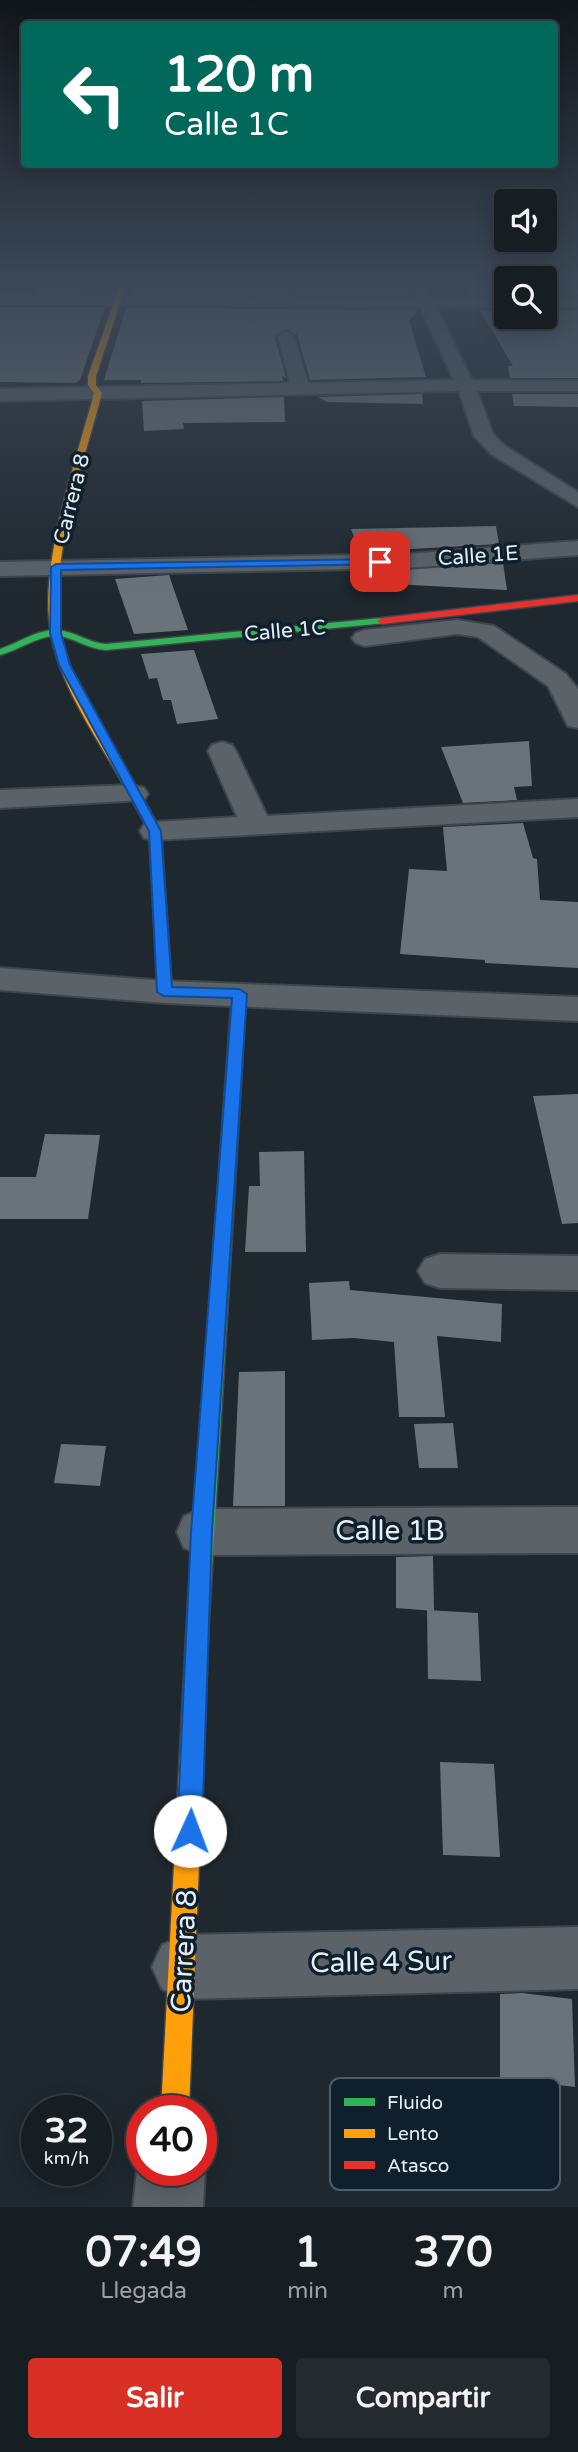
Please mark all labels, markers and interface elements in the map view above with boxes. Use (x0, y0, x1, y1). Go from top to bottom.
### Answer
text: 120 m (164, 46, 314, 105)
icon: left (49, 49, 140, 140)
text: Calle 1C (164, 106, 289, 144)
map controls (494, 189, 557, 329)
button: sound (494, 189, 557, 252)
button: search (494, 266, 557, 329)
street label: Carrera 8 (49, 451, 95, 547)
pin (350, 532, 410, 592)
street label: Calle 1E (437, 541, 519, 571)
icon: arrive (361, 543, 399, 581)
street label: Calle 1C (243, 615, 327, 647)
street label: Calle 1B (335, 1514, 445, 1548)
position arrow (153, 1794, 227, 1868)
street label: Carrera 8 (164, 1888, 204, 2014)
street label: Calle 4 Sur (310, 1944, 453, 1980)
legend (330, 2078, 560, 2190)
text: Fluido (387, 2092, 443, 2114)
speed limit sign: 40 (126, 2095, 217, 2186)
text: 32 (45, 2110, 88, 2152)
text: Lento (387, 2123, 439, 2145)
text: km/h (44, 2147, 89, 2169)
text: Atasco (387, 2155, 449, 2177)
text: 07:49 (85, 2227, 202, 2278)
text: 1 (294, 2227, 321, 2278)
text: 370 (413, 2227, 493, 2278)
text: Llegada (100, 2277, 187, 2305)
text: min (287, 2277, 328, 2305)
text: m (442, 2277, 464, 2305)
button: Salir (28, 2358, 282, 2438)
button: Compartir (296, 2358, 550, 2438)

